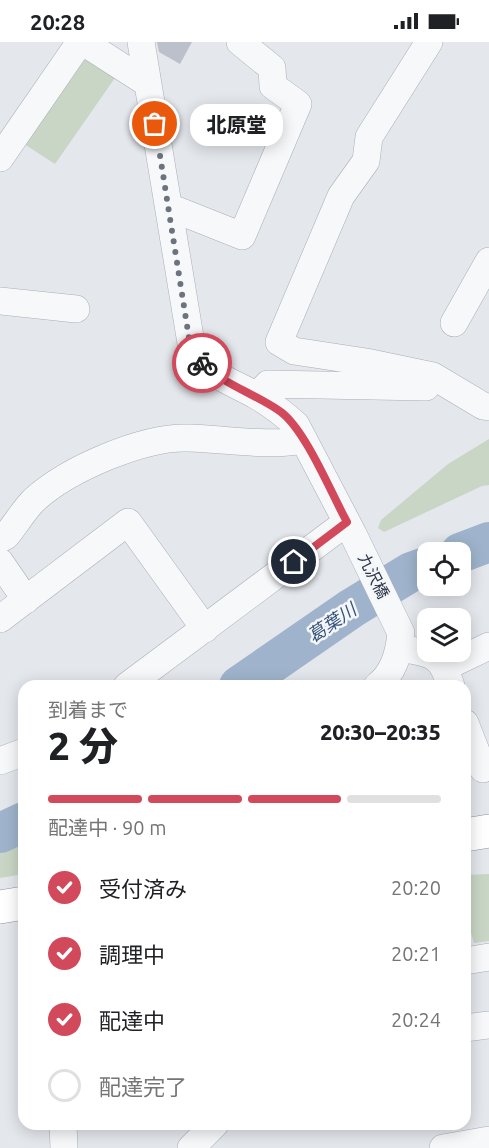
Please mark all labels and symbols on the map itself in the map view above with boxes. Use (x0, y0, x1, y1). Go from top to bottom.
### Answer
pin (129, 98, 180, 149)
callout: 北原堂 (191, 103, 284, 145)
courier (172, 333, 232, 393)
pin (268, 536, 319, 587)
street label: 九沢橋 (355, 551, 393, 601)
water label: 葛葉川 (303, 598, 361, 646)

